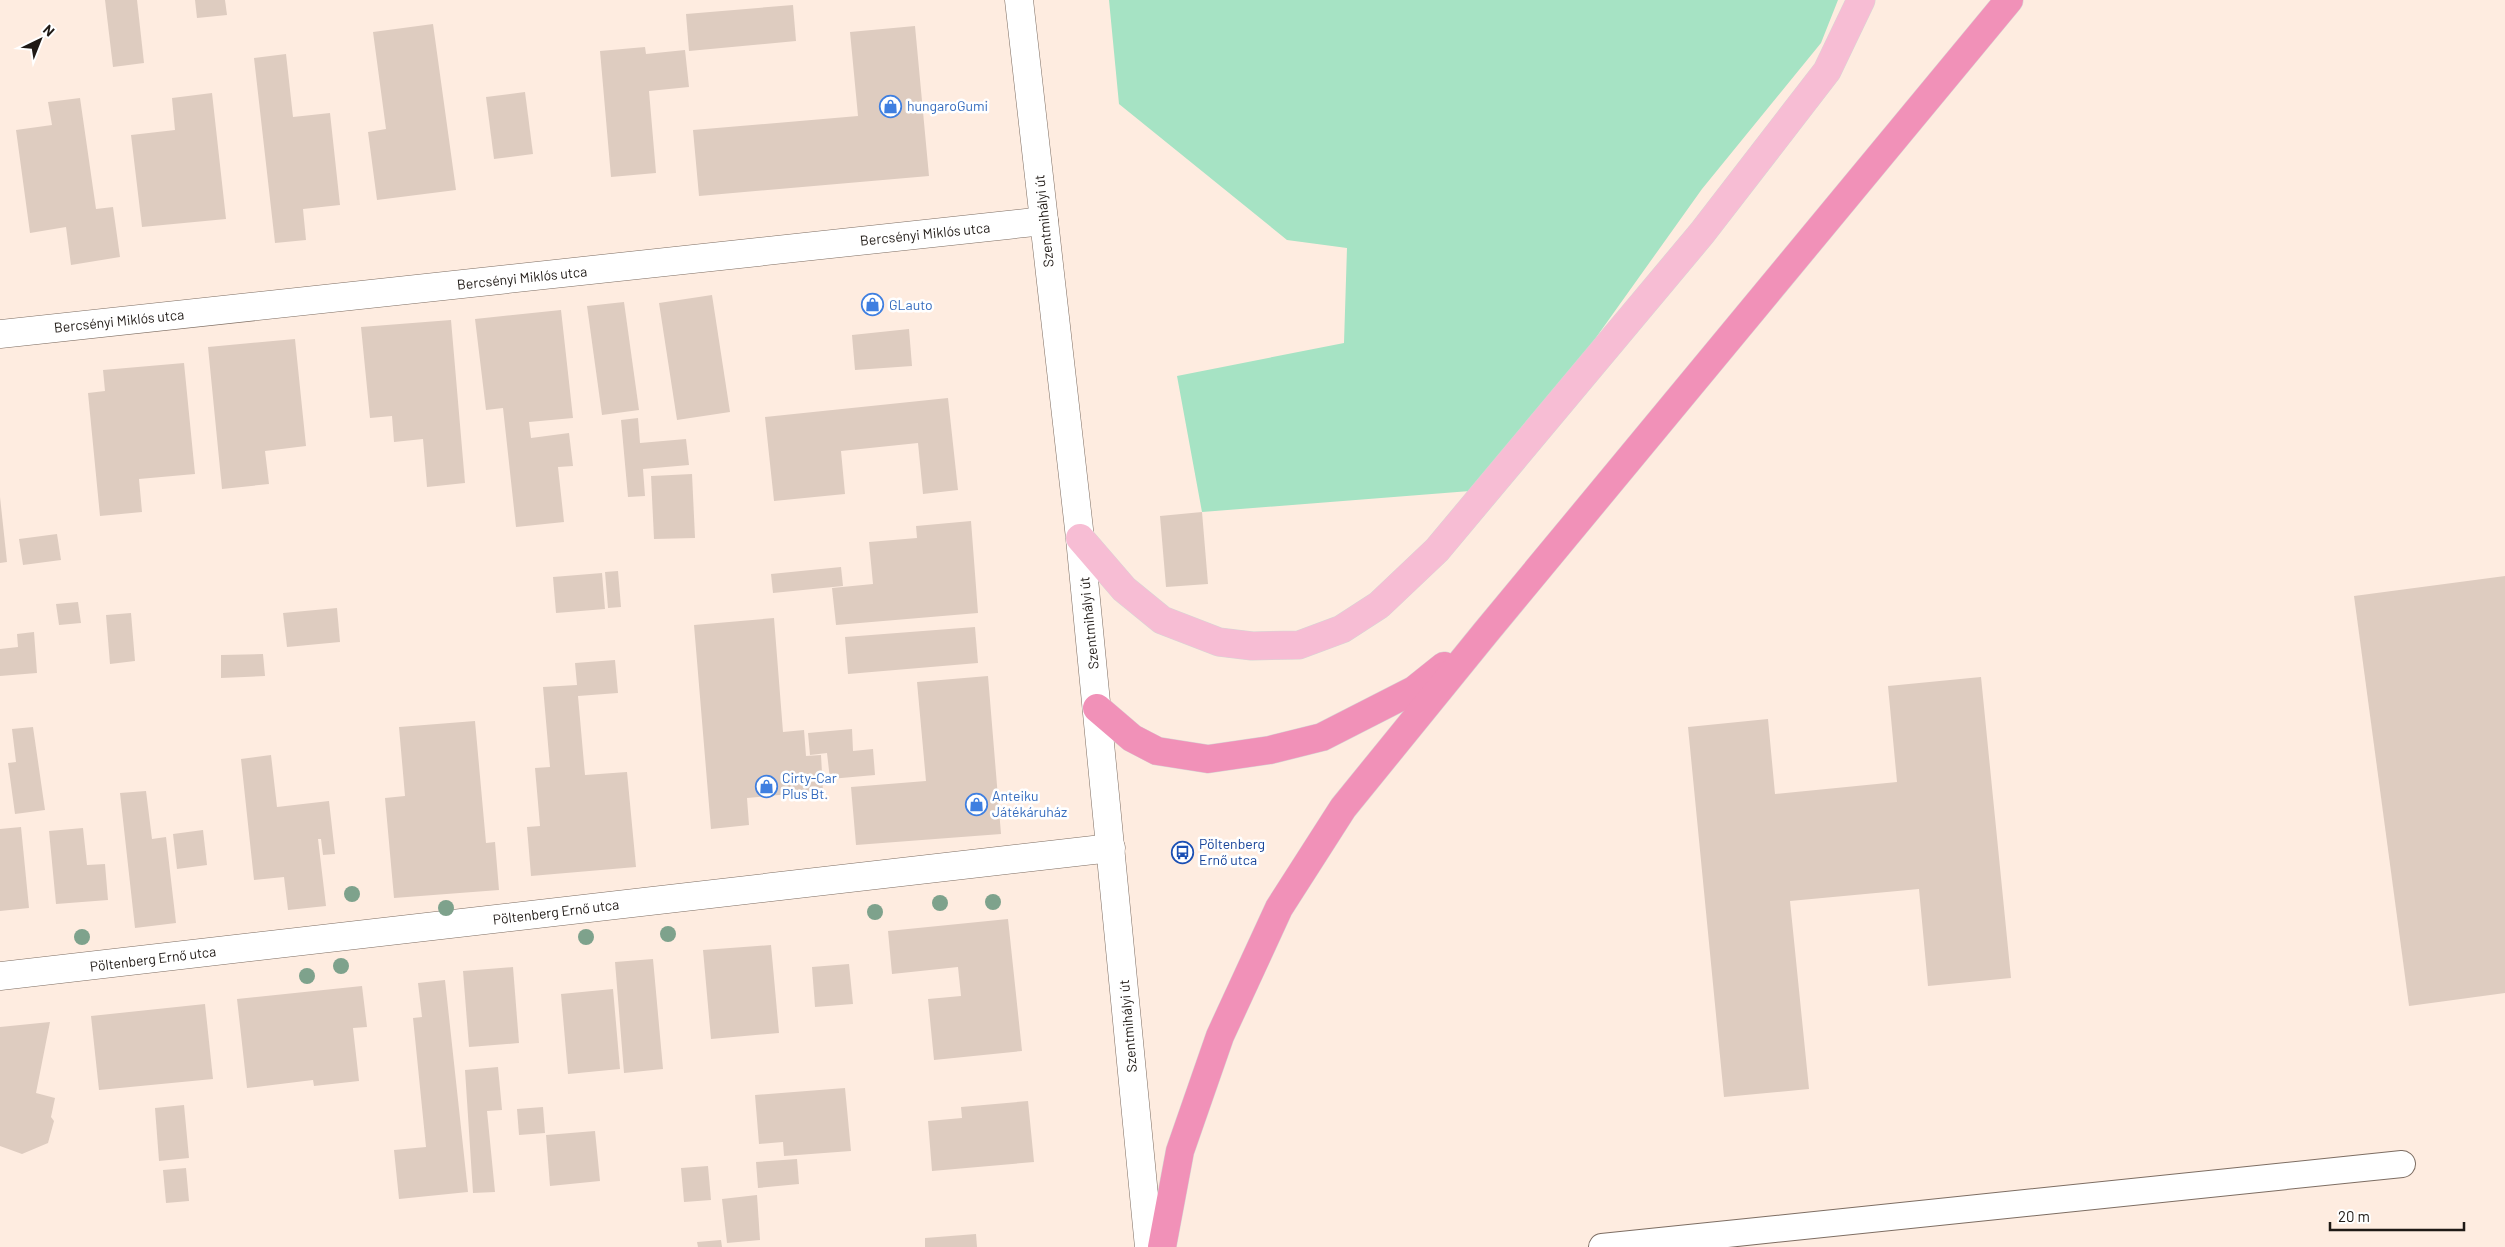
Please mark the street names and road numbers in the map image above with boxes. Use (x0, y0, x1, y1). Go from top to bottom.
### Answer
street label: Szentmihályi út (1030, 174, 1057, 268)
street label: Bercsényi Miklós utca (859, 218, 991, 249)
street label: Bercsényi Miklós utca (456, 262, 588, 293)
street label: Bercsényi Miklós utca (53, 305, 185, 336)
street label: Szentmihályi út (1075, 576, 1102, 670)
street label: Pöltenberg Ernő utca (492, 895, 620, 928)
street label: Pöltenberg Ernő utca (89, 942, 217, 975)
street label: Szentmihályi út (1115, 979, 1140, 1073)

